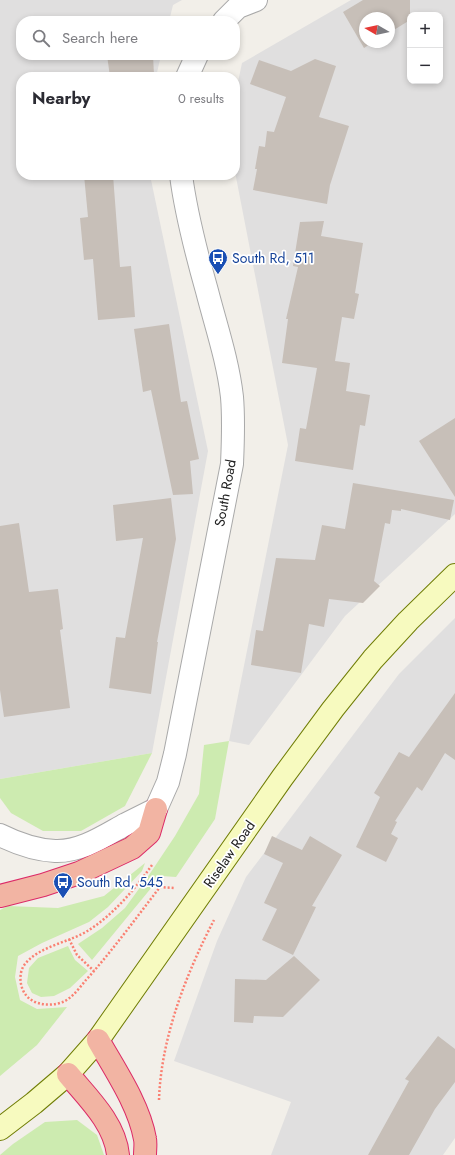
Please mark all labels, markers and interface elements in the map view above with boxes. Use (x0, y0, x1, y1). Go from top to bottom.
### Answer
north arrow (359, 12, 395, 48)
map controls (407, 12, 443, 84)
button: + (407, 12, 443, 48)
search box (16, 16, 240, 60)
icon: search (30, 27, 52, 49)
text: Search here (62, 27, 138, 49)
button: − (407, 48, 443, 84)
text: Nearby (32, 86, 90, 110)
text: 0 results (178, 89, 224, 108)
bus stop icon: South Rd, 511 (207, 247, 229, 275)
place label: South Rd, 511 (232, 248, 314, 268)
street label: South Road (209, 458, 241, 528)
street label: Riselaw Road (198, 816, 260, 892)
bus stop icon: South Rd, 545 (52, 871, 74, 899)
place label: South Rd, 545 (77, 872, 163, 892)

